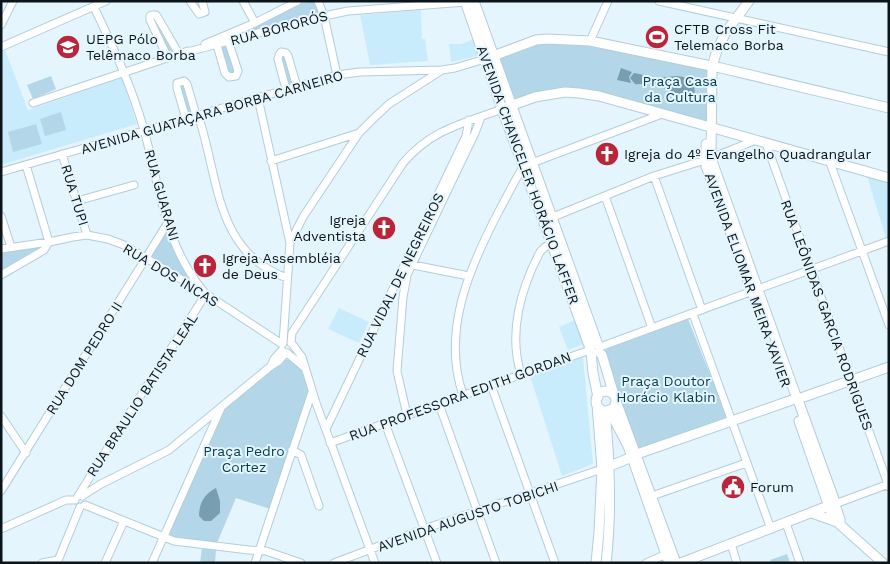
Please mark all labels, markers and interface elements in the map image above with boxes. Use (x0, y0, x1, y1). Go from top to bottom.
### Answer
street label: RUA BORORÓS (228, 7, 330, 49)
place label: CFTB Cross Fit Telemaco Borba (674, 21, 784, 53)
sports icon: CFTB Cross Fit Telemaco Borba (644, 24, 670, 50)
place label: UEPG Pólo Telêmaco Borba (86, 31, 196, 63)
school or university icon: UEPG Pólo Telêmaco Borba (55, 34, 81, 60)
street label: AVENIDA CHANCELER HORÁCIO LAFFER (474, 43, 582, 307)
street label: AVENIDA GUATAÇARA BORBA CARNEIRO (79, 67, 345, 157)
park label: Praça Casa da Cultura (642, 73, 718, 105)
church icon: Igreja do 4º Evangelho Quadrangular (594, 141, 620, 167)
place label: Igreja do 4º Evangelho Quadrangular (624, 146, 871, 162)
street label: RUA GUARANI (141, 147, 183, 243)
street label: RUA TUPI (58, 163, 92, 227)
street label: AVENIDA ELIOMAR MEIRA XAVIER (702, 171, 794, 389)
street label: RUA VIDAL DE NEGREIROS (353, 190, 447, 360)
street label: RUA LEÔNIDAS GARCIA RODRIGUES (778, 198, 876, 432)
place label: Igreja Adventista (293, 212, 366, 244)
church icon: Igreja Adventista (371, 215, 397, 241)
street label: RUA DOS INCAS (120, 240, 222, 310)
place label: Igreja Assembléia de Deus (222, 250, 341, 282)
church icon: Igreja Assembléia de Deus (192, 253, 218, 279)
street label: RUA DOM PEDRO II (43, 299, 125, 417)
street label: RUA BRAULIO BATISTA LEAL (83, 310, 201, 480)
street label: RUA PROFESSORA EDITH GORDAN (347, 348, 573, 444)
park label: Praça Doutor Horácio Klabin (616, 373, 716, 405)
park label: Praça Pedro Cortez (203, 443, 285, 475)
public building icon: Forum (720, 474, 746, 500)
street label: AVENIDA AUGUSTO TOBICHI (376, 478, 560, 554)
place label: Forum (750, 479, 794, 495)

